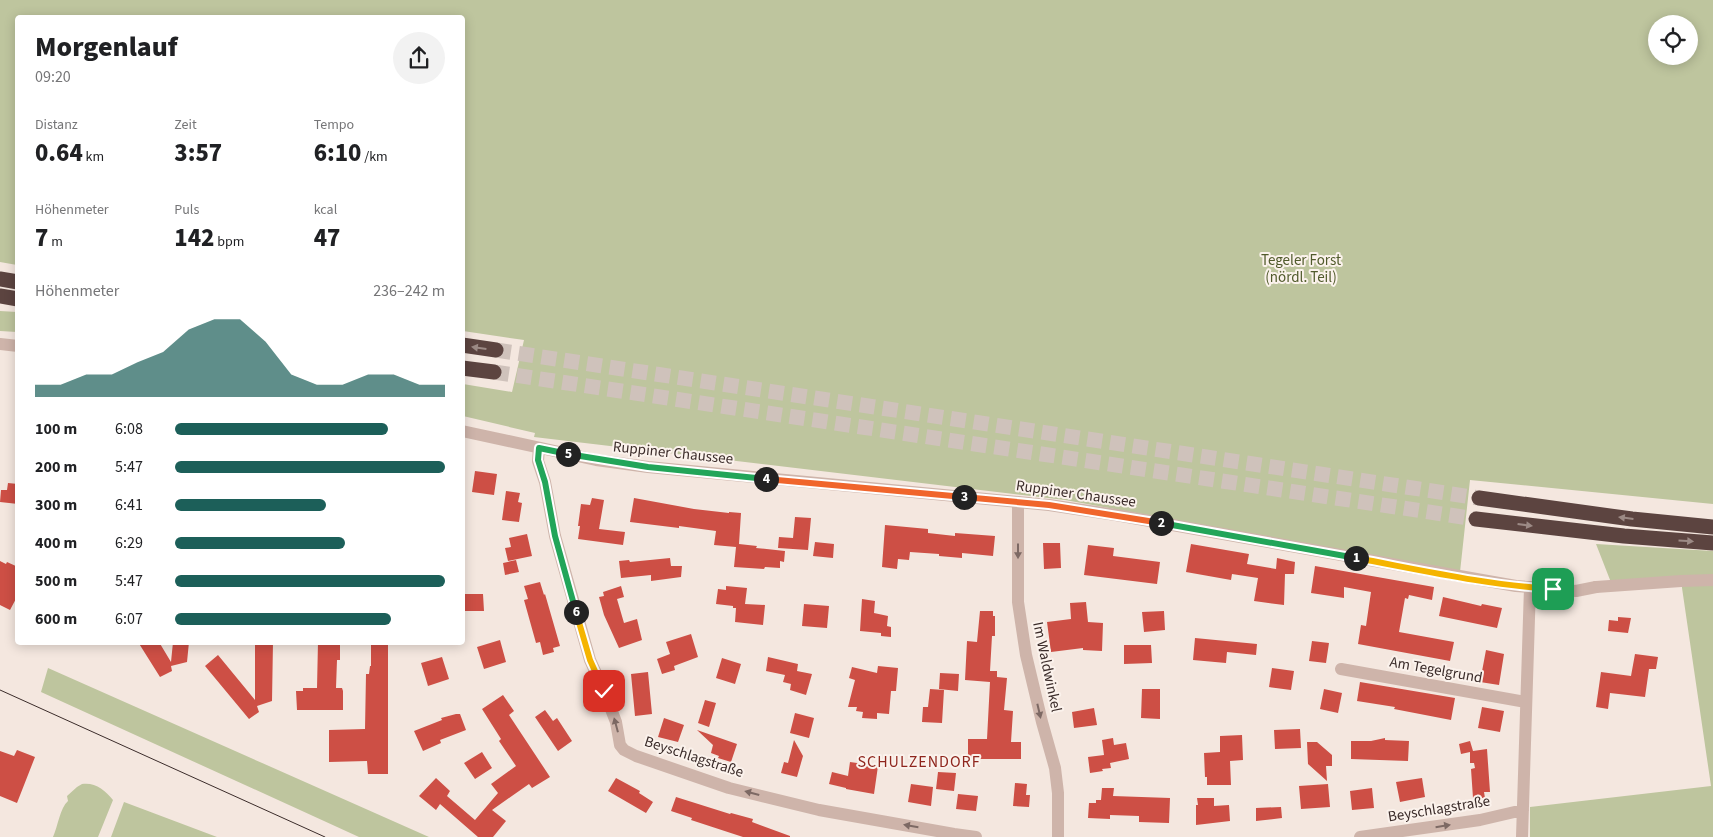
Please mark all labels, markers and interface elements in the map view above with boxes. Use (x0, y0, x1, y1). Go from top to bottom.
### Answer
map controls (1648, 15, 1698, 65)
button: locate (1648, 15, 1698, 65)
text: Morgenlauf (35, 27, 178, 67)
button: share (393, 32, 445, 84)
text: 09:20 (35, 66, 71, 88)
text: Distanz (35, 115, 78, 135)
text: Zeit (174, 115, 197, 135)
text: Tempo (314, 115, 354, 135)
text: 0.64 (35, 135, 83, 171)
text: 3:57 (174, 135, 222, 171)
text: 6:10 (314, 135, 361, 171)
text: km (83, 147, 104, 167)
text: /km (361, 147, 388, 167)
text: Höhenmeter (35, 200, 109, 220)
text: Puls (174, 200, 199, 220)
text: kcal (314, 200, 337, 220)
text: 7 (35, 220, 48, 256)
text: 142 (174, 220, 214, 256)
text: 47 (314, 220, 340, 256)
text: m (48, 232, 63, 252)
text: bpm (214, 232, 244, 252)
park label: Tegeler Forst (nördl. Teil) (1261, 250, 1341, 288)
text: Höhenmeter (35, 280, 119, 302)
text: 236–242 m (373, 280, 445, 302)
one-way arrow (471, 344, 487, 352)
text: 100 m (35, 418, 77, 440)
text: 6:08 (115, 418, 143, 440)
street label: Ruppiner Chaussee (612, 436, 734, 470)
pin: 5 (556, 442, 580, 466)
text: 5 (565, 444, 572, 464)
text: 200 m (35, 456, 77, 478)
text: 5:47 (115, 456, 143, 478)
pin: 4 (754, 466, 778, 492)
text: 4 (763, 469, 770, 489)
street label: Ruppiner Chaussee (1015, 475, 1137, 513)
pin: 3 (952, 484, 976, 510)
text: 3 (961, 487, 968, 507)
text: 300 m (35, 494, 77, 516)
text: 6:41 (115, 494, 143, 516)
pin: 2 (1148, 510, 1174, 536)
text: 2 (1158, 513, 1165, 533)
one-way arrow (1618, 514, 1634, 522)
one-way arrow (1517, 521, 1533, 529)
text: 400 m (35, 532, 77, 554)
text: 6:29 (115, 532, 143, 554)
one-way arrow (1679, 537, 1695, 545)
one-way arrow (1014, 543, 1022, 559)
pin: 1 (1344, 546, 1368, 570)
text: 1 (1353, 548, 1360, 568)
pin (1532, 568, 1574, 610)
text: 500 m (35, 570, 77, 592)
text: 5:47 (115, 570, 143, 592)
icon: arrive (1539, 575, 1567, 603)
pin: 6 (564, 600, 588, 624)
text: 6 (573, 602, 580, 622)
text: 600 m (35, 608, 77, 630)
text: 6:07 (115, 608, 143, 630)
street label: Im Waldwinkel (1027, 620, 1067, 714)
street label: Am Tegelgrund (1388, 651, 1484, 689)
pin (583, 670, 625, 712)
icon: check (590, 677, 618, 705)
one-way arrow (1036, 704, 1044, 720)
one-way arrow (611, 717, 619, 732)
street label: Beyschlagstraße (642, 731, 746, 783)
district label: SCHULZENDORF (857, 751, 981, 773)
one-way arrow (745, 789, 760, 797)
street label: Beyschlagstraße (1386, 791, 1492, 827)
one-way arrow (1436, 821, 1452, 829)
one-way arrow (903, 822, 919, 830)

